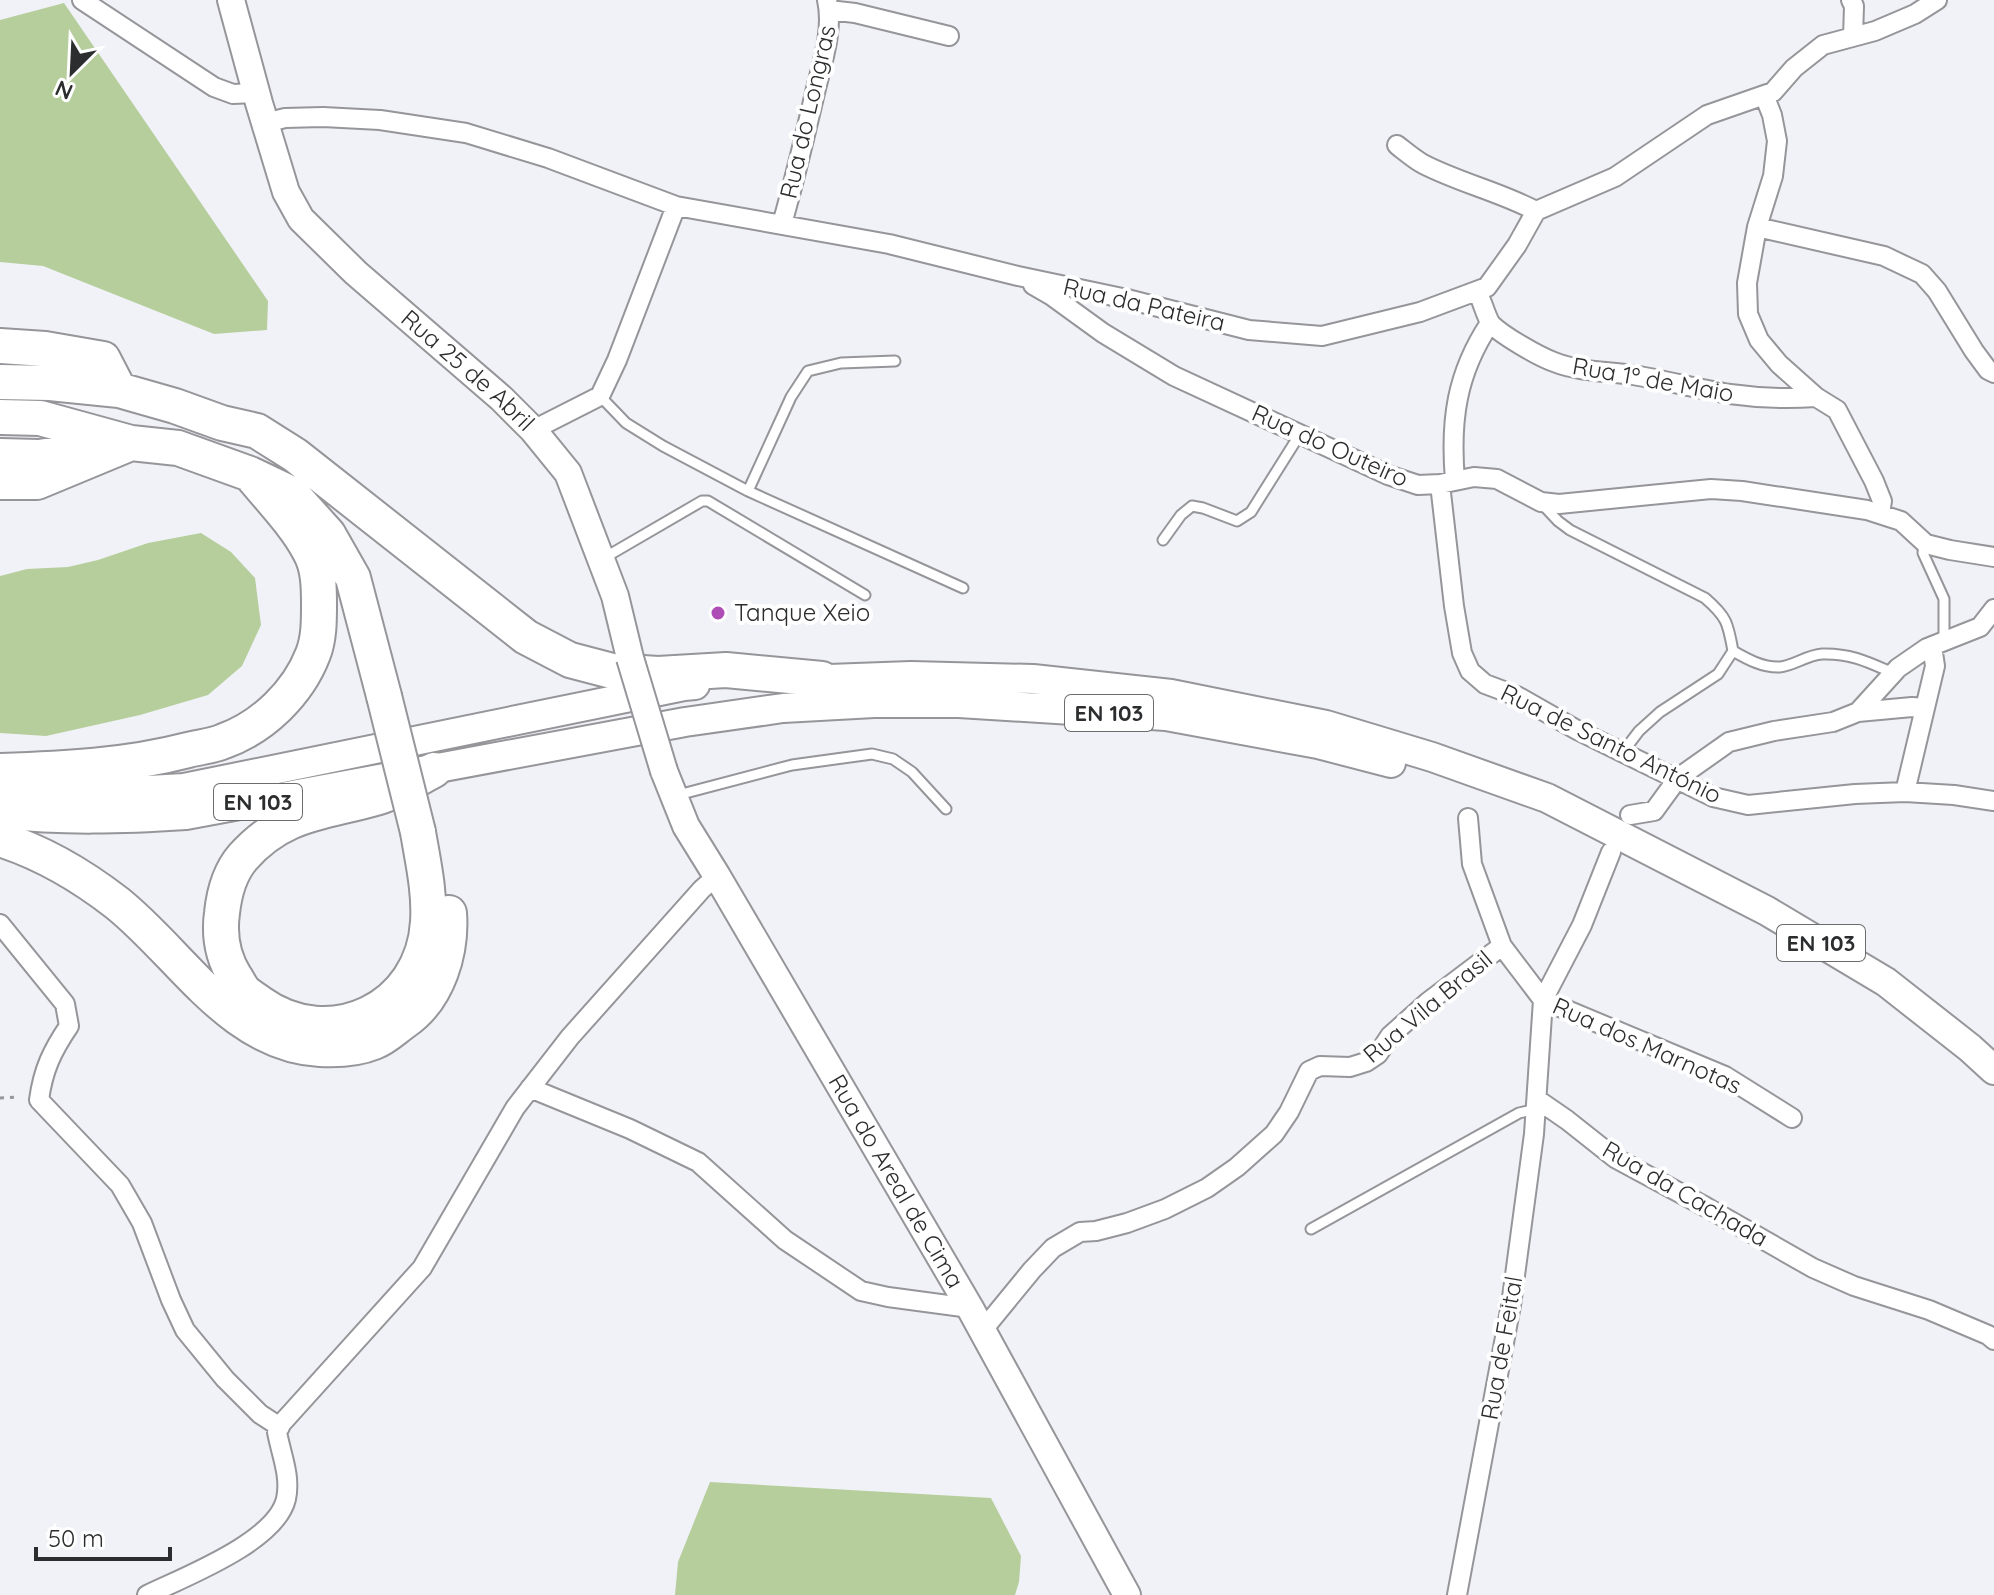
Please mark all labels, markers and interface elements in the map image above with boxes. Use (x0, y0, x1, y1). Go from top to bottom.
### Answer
street label: Rua do Longras (772, 22, 842, 201)
north arrow (32, 32, 112, 112)
text: N (51, 74, 77, 106)
street label: Rua da Pateira (1060, 271, 1228, 337)
street label: Rua 25 de Abril (395, 303, 541, 437)
street label: Rua 1º de Maio (1570, 350, 1736, 408)
street label: Rua do Outeiro (1247, 397, 1413, 493)
place label: Tanque Xeio (734, 597, 870, 627)
marker: Tanque Xeio (709, 604, 727, 622)
street label: Rua de Santo António (1496, 677, 1727, 810)
road number: EN 103 (1065, 695, 1153, 731)
road number: EN 103 (214, 784, 302, 820)
road number: EN 103 (1777, 925, 1865, 961)
street label: Rua Vila Brasil (1357, 944, 1498, 1069)
street label: Rua dos Marnotas (1548, 990, 1746, 1100)
street label: Rua do Areal de Cima (822, 1069, 971, 1293)
street label: Rua da Cachada (1597, 1134, 1774, 1253)
street label: Rua de Feital (1474, 1274, 1528, 1422)
scale bar (36, 1511, 170, 1561)
text: 50 m (48, 1523, 104, 1553)

